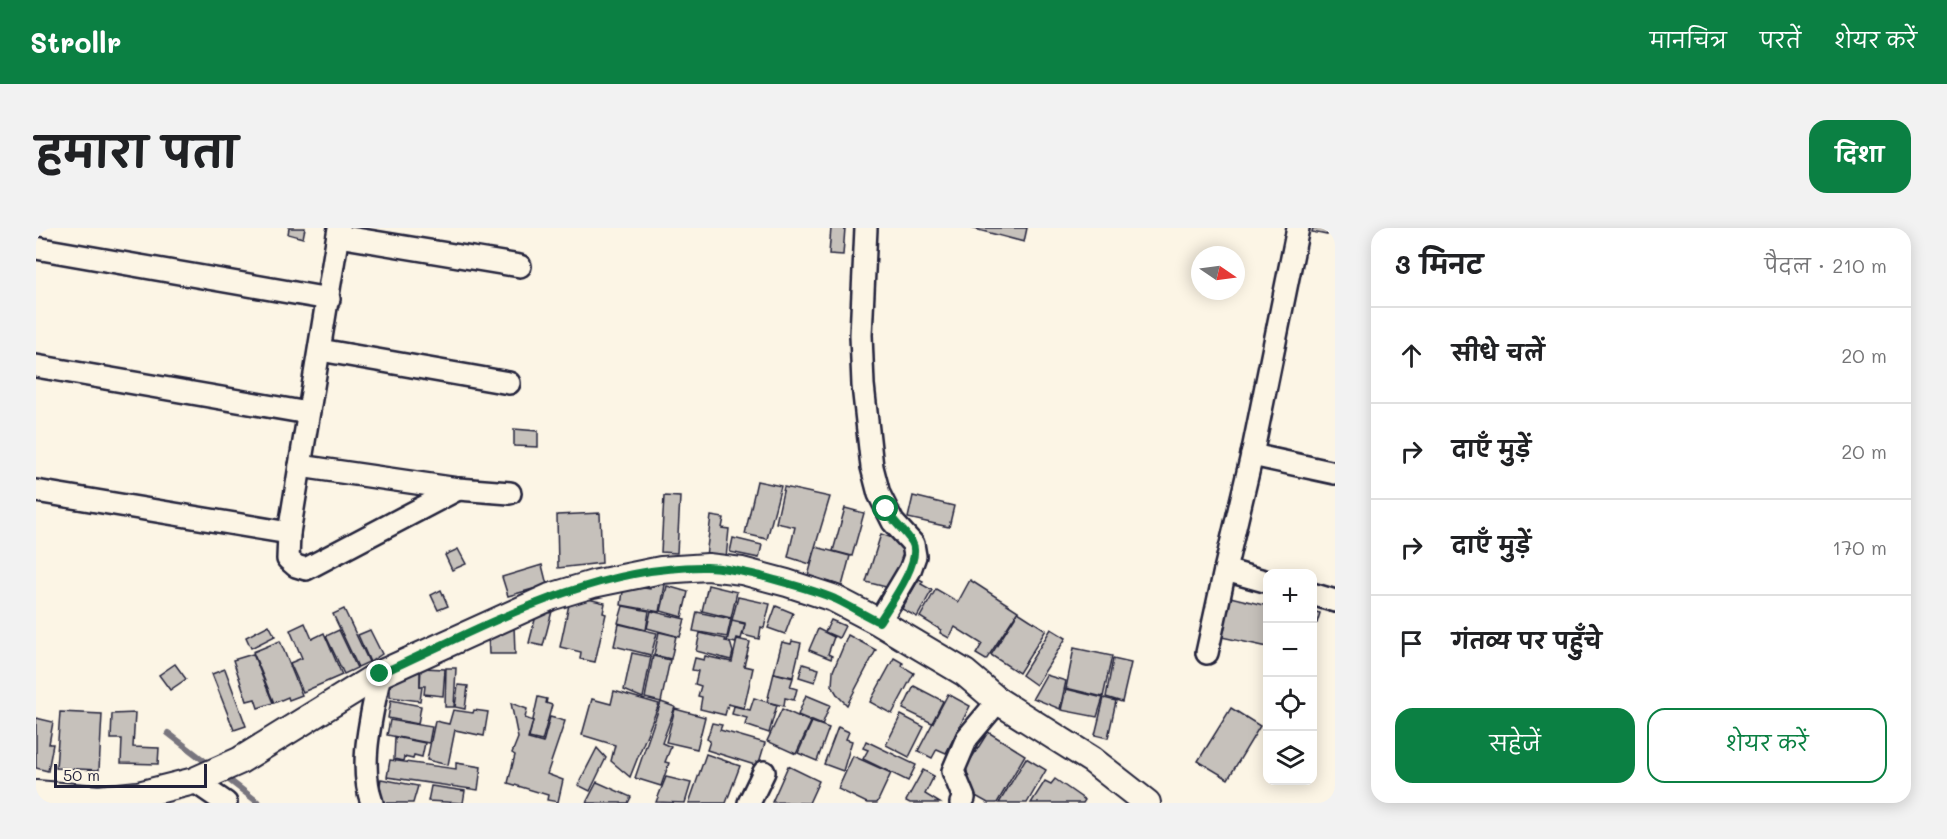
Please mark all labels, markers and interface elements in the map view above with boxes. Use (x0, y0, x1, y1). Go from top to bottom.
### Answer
text: Strollr (30, 24, 121, 60)
text: मानचित्र (1650, 26, 1727, 53)
text: परतें (1760, 26, 1801, 53)
text: शेयर करें (1834, 26, 1917, 53)
button: दिशा (1809, 120, 1911, 193)
text: हमारा पता (36, 123, 238, 178)
north arrow (1191, 246, 1245, 300)
text: 3 मिनट (1395, 247, 1483, 281)
text: पैदल · 210 m (1764, 252, 1887, 278)
text: सीधे चलें (1452, 338, 1544, 367)
icon: ahead (1395, 339, 1428, 372)
text: 20 m (1841, 342, 1887, 368)
text: दाएँ मुड़ें (1452, 434, 1531, 463)
icon: right (1395, 435, 1428, 468)
text: 20 m (1841, 438, 1887, 464)
route start (872, 495, 898, 521)
text: दाएँ मुड़ें (1452, 530, 1531, 559)
icon: right (1395, 531, 1428, 564)
text: 170 m (1832, 534, 1887, 560)
map controls (1263, 569, 1317, 785)
button: + (1263, 569, 1317, 623)
button: − (1263, 623, 1317, 677)
text: गंतव्य पर पहुँचे (1452, 626, 1602, 655)
icon: arrive (1395, 627, 1428, 660)
route end (366, 660, 392, 686)
button: locate (1263, 677, 1317, 731)
button: सहेजें (1395, 708, 1635, 783)
button: शेयर करें (1647, 708, 1887, 783)
button: layers (1263, 731, 1317, 785)
scale bar (54, 761, 207, 788)
text: 50 m (63, 764, 100, 785)

